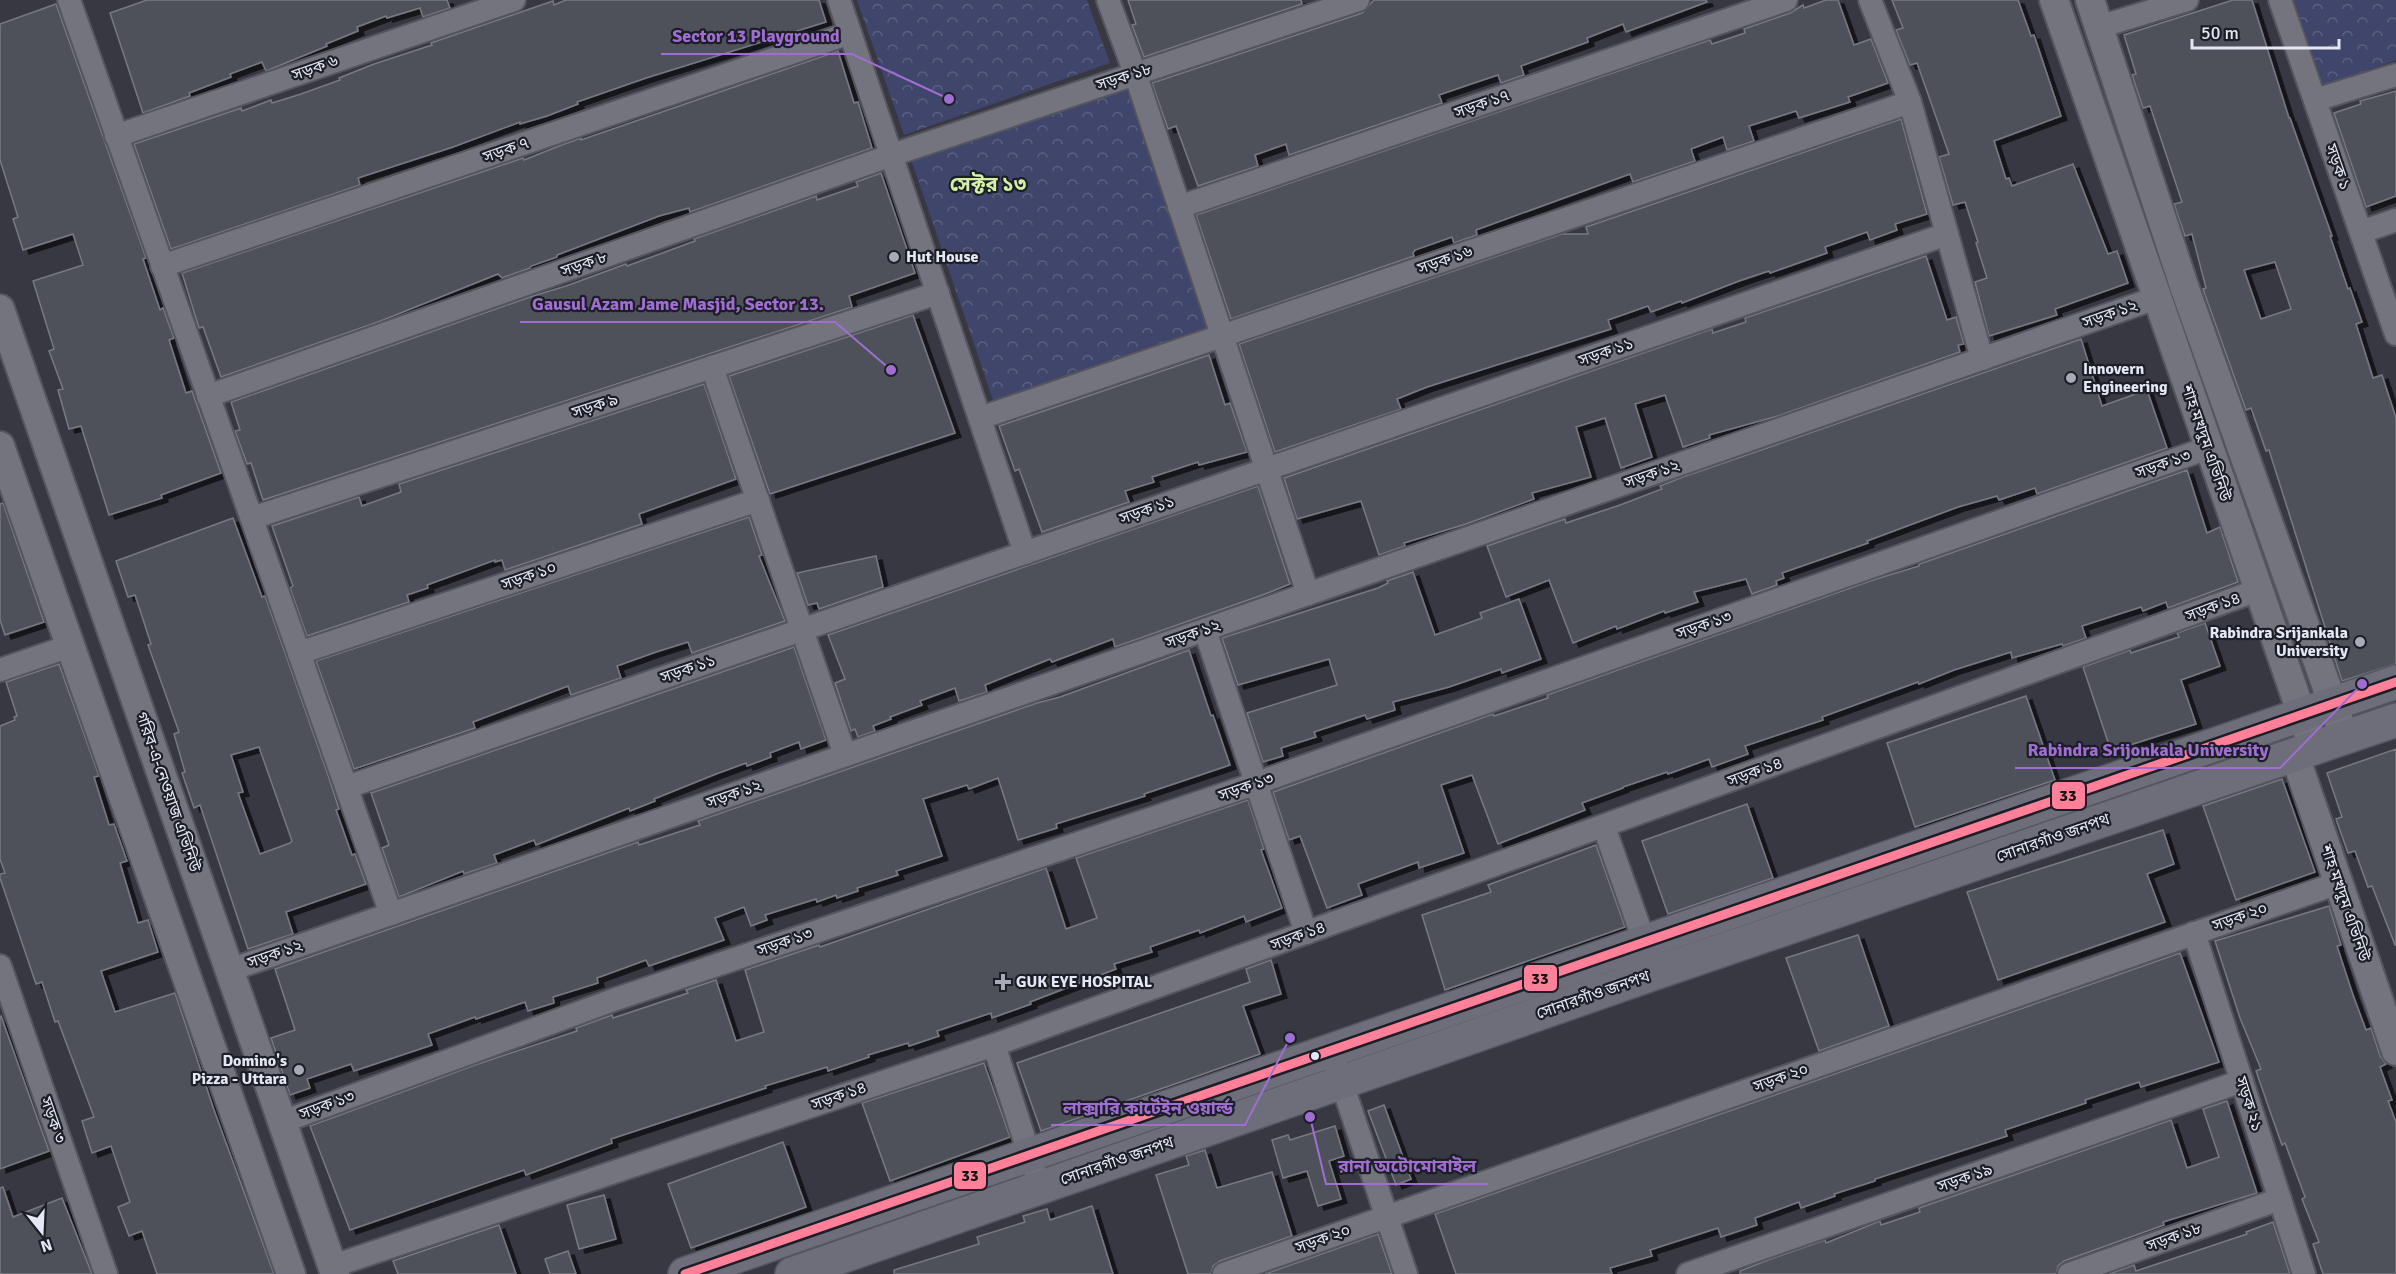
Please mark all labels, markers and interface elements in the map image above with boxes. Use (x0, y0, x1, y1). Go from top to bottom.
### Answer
scale bar (2192, 12, 2339, 50)
callout: Sector 13 Playground (661, 18, 852, 54)
text: 50 m (2201, 22, 2239, 44)
text: Sector 13 Playground (672, 25, 840, 47)
street label: সড়ক ৬ (288, 51, 341, 85)
street label: সড়ক ১৮ (1093, 59, 1154, 96)
street label: সড়ক ১৭ (1451, 85, 1512, 123)
street label: সড়ক ৭ (479, 133, 532, 167)
street label: সড়ক ১ (2321, 140, 2355, 193)
district label: সেক্টর ১৩ (950, 172, 1026, 197)
street label: সড়ক ১৬ (1414, 241, 1476, 279)
street label: সড়ক ৮ (557, 247, 610, 281)
place label: Hut House (906, 247, 978, 267)
marker: Hut House (887, 250, 901, 264)
callout: Gausul Azam Jame Masjid, Sector 13. (520, 286, 835, 322)
text: Gausul Azam Jame Masjid, Sector 13. (532, 293, 824, 315)
street label: সড়ক ১২ (2079, 295, 2141, 333)
street label: সড়ক ১১ (1575, 333, 1636, 371)
place label: Innovern Engineering (2083, 359, 2168, 397)
marker: Innovern Engineering (2064, 371, 2078, 385)
street label: শাহ মখদুম এভিনিউ (2176, 381, 2236, 505)
street label: সড়ক ৯ (568, 389, 621, 423)
street label: সড়ক ১৩ (2132, 445, 2194, 483)
street label: সড়ক ১২ (1621, 455, 1683, 493)
street label: সড়ক ১১ (1116, 491, 1177, 529)
street label: সড়ক ১০ (498, 557, 559, 595)
street label: সড়ক ১৪ (2182, 588, 2243, 626)
street label: সড়ক ১৩ (1673, 606, 1735, 644)
street label: সড়ক ১২ (1162, 615, 1224, 653)
place label: Rabindra Srijankala University (2209, 623, 2348, 661)
marker: Rabindra Srijankala University (2353, 635, 2367, 649)
street label: সড়ক ১১ (657, 650, 718, 688)
street label: গরিব-এ-নেওয়াজ এভিনিউ (131, 709, 205, 875)
callout: Rabindra Srijonkala University (2015, 732, 2280, 768)
text: Rabindra Srijonkala University (2027, 739, 2269, 761)
street label: সড়ক ১৪ (1724, 753, 1785, 791)
street label: সড়ক ১৩ (1215, 768, 1277, 806)
street label: সড়ক ১২ (703, 775, 765, 813)
line badge: 33 (2051, 781, 2086, 810)
text: 33 (2059, 786, 2077, 806)
street label: সোনারগাঁও জনপথ (1994, 809, 2113, 867)
street label: শাহ মখদুম এভিনিউ (2315, 841, 2375, 965)
street label: সড়ক ২০ (2209, 898, 2270, 936)
street label: সড়ক ১৪ (1267, 917, 1328, 955)
street label: সড়ক ১৩ (754, 923, 816, 961)
street label: সড়ক ১২ (244, 935, 306, 973)
line badge: 33 (1523, 964, 1558, 992)
street label: সোনারগাঁও জনপথ (1534, 966, 1653, 1024)
text: 33 (1531, 969, 1549, 989)
place label: GUK EYE HOSPITAL (1016, 972, 1153, 992)
marker: GUK EYE HOSPITAL (994, 973, 1012, 991)
unlabelled marker (1309, 1050, 1321, 1062)
place label: Domino's Pizza - Uttara (192, 1051, 287, 1089)
street label: সড়ক ২০ (1750, 1059, 1811, 1097)
marker: Domino's Pizza - Uttara (292, 1063, 306, 1077)
street label: সড়ক ২১ (2230, 1073, 2267, 1134)
street label: সড়ক ১৪ (808, 1077, 869, 1115)
street label: সড়ক ১৩ (296, 1086, 358, 1124)
callout: লাক্সারি কার্টেইন ওয়ার্ল্ড (1051, 1089, 1245, 1125)
street label: সড়ক ৩ (36, 1093, 70, 1146)
text: লাক্সারি কার্টেইন ওয়ার্ল্ড (1062, 1097, 1234, 1119)
street label: সোনারগাঁও জনপথ (1058, 1132, 1177, 1190)
callout: রানা অটোমোবাইল (1326, 1148, 1488, 1184)
text: রানা অটোমোবাইল (1337, 1155, 1476, 1177)
street label: সড়ক ১৯ (1934, 1159, 1995, 1197)
line badge: 33 (953, 1161, 987, 1190)
text: 33 (961, 1166, 979, 1186)
north arrow (12, 1202, 72, 1262)
street label: সড়ক ১৮ (2143, 1218, 2204, 1256)
street label: সড়ক ২০ (1292, 1220, 1353, 1258)
text: N (38, 1234, 55, 1257)

